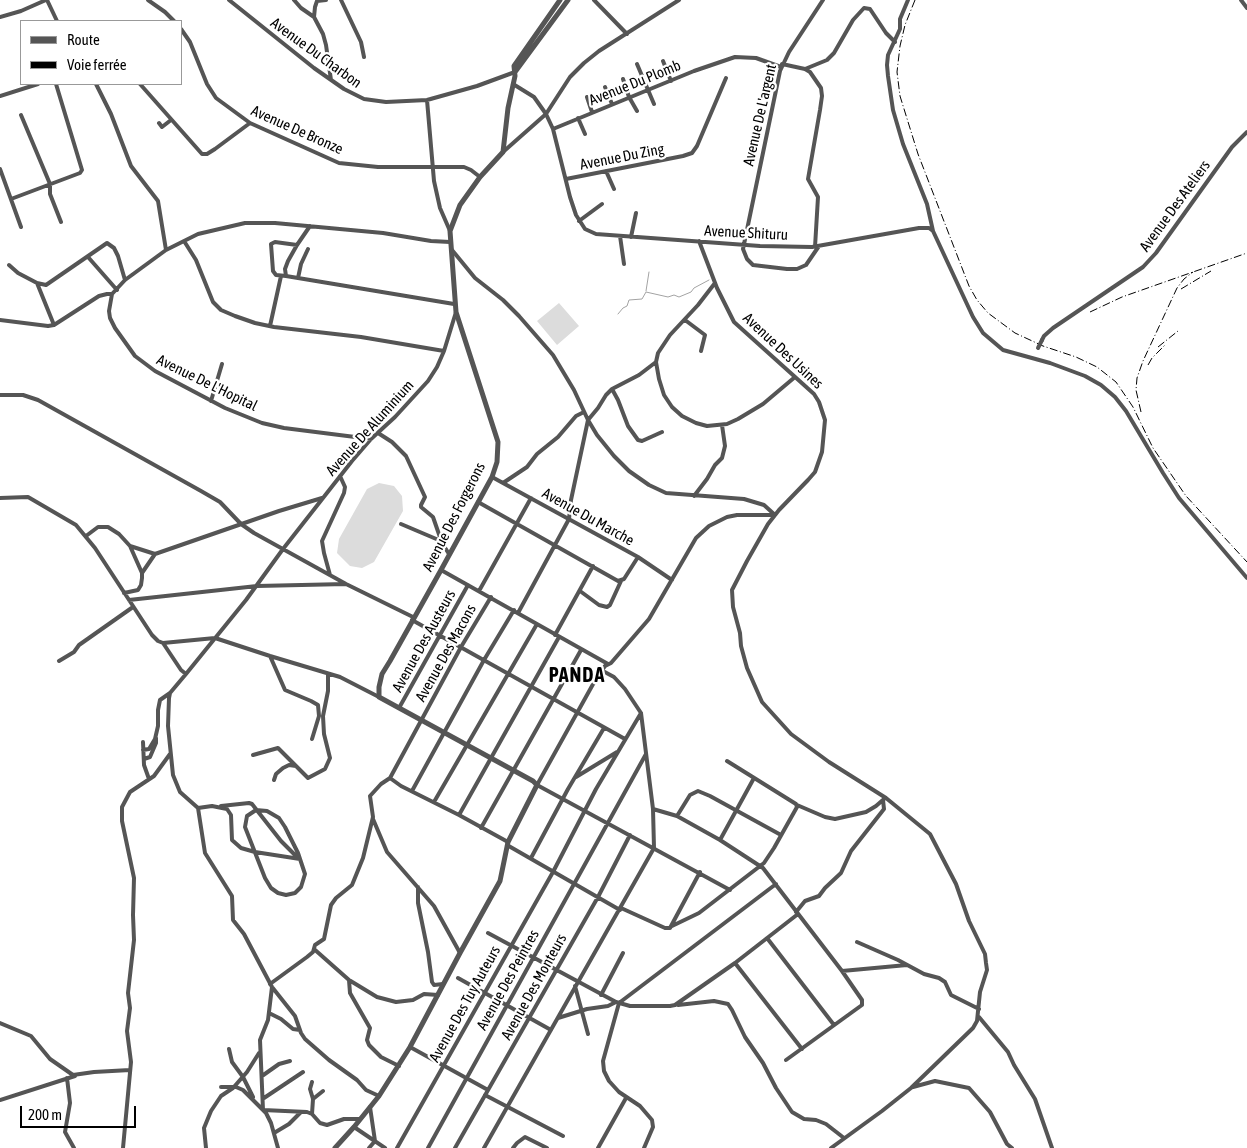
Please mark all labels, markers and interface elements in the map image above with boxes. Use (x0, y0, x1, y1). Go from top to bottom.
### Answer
street label: Avenue Du Charbon (267, 14, 365, 92)
legend (20, 20, 182, 85)
text: Route (67, 31, 100, 48)
text: Voie ferrée (67, 56, 127, 73)
street label: Avenue Du Plomb (586, 56, 684, 110)
street label: Avenue De L'argent (740, 62, 780, 168)
street label: Avenue De Bronze (248, 102, 346, 158)
street label: Avenue Du Zing (578, 140, 666, 174)
street label: Avenue Des Ateliers (1136, 157, 1214, 255)
street label: Avenue Shituru (704, 222, 788, 244)
street label: Avenue Des Usines (739, 309, 827, 393)
street label: Avenue De L'Hopital (154, 351, 260, 415)
street label: Avenue De Aluminium (322, 376, 418, 480)
street label: Avenue Des Forgerons (419, 459, 489, 575)
street label: Avenue Du Marche (539, 484, 637, 550)
street label: Avenue Des Austeurs (389, 587, 459, 695)
street label: Avenue Des Macons (412, 601, 480, 705)
district label: PANDA (548, 664, 606, 688)
street label: Avenue Des Peintres (473, 927, 543, 1033)
street label: Avenue Des Monteurs (497, 931, 571, 1043)
street label: Avenue Des Tuy Auteurs (426, 943, 504, 1065)
scale bar (22, 1096, 139, 1128)
text: 200 m (28, 1106, 62, 1123)

